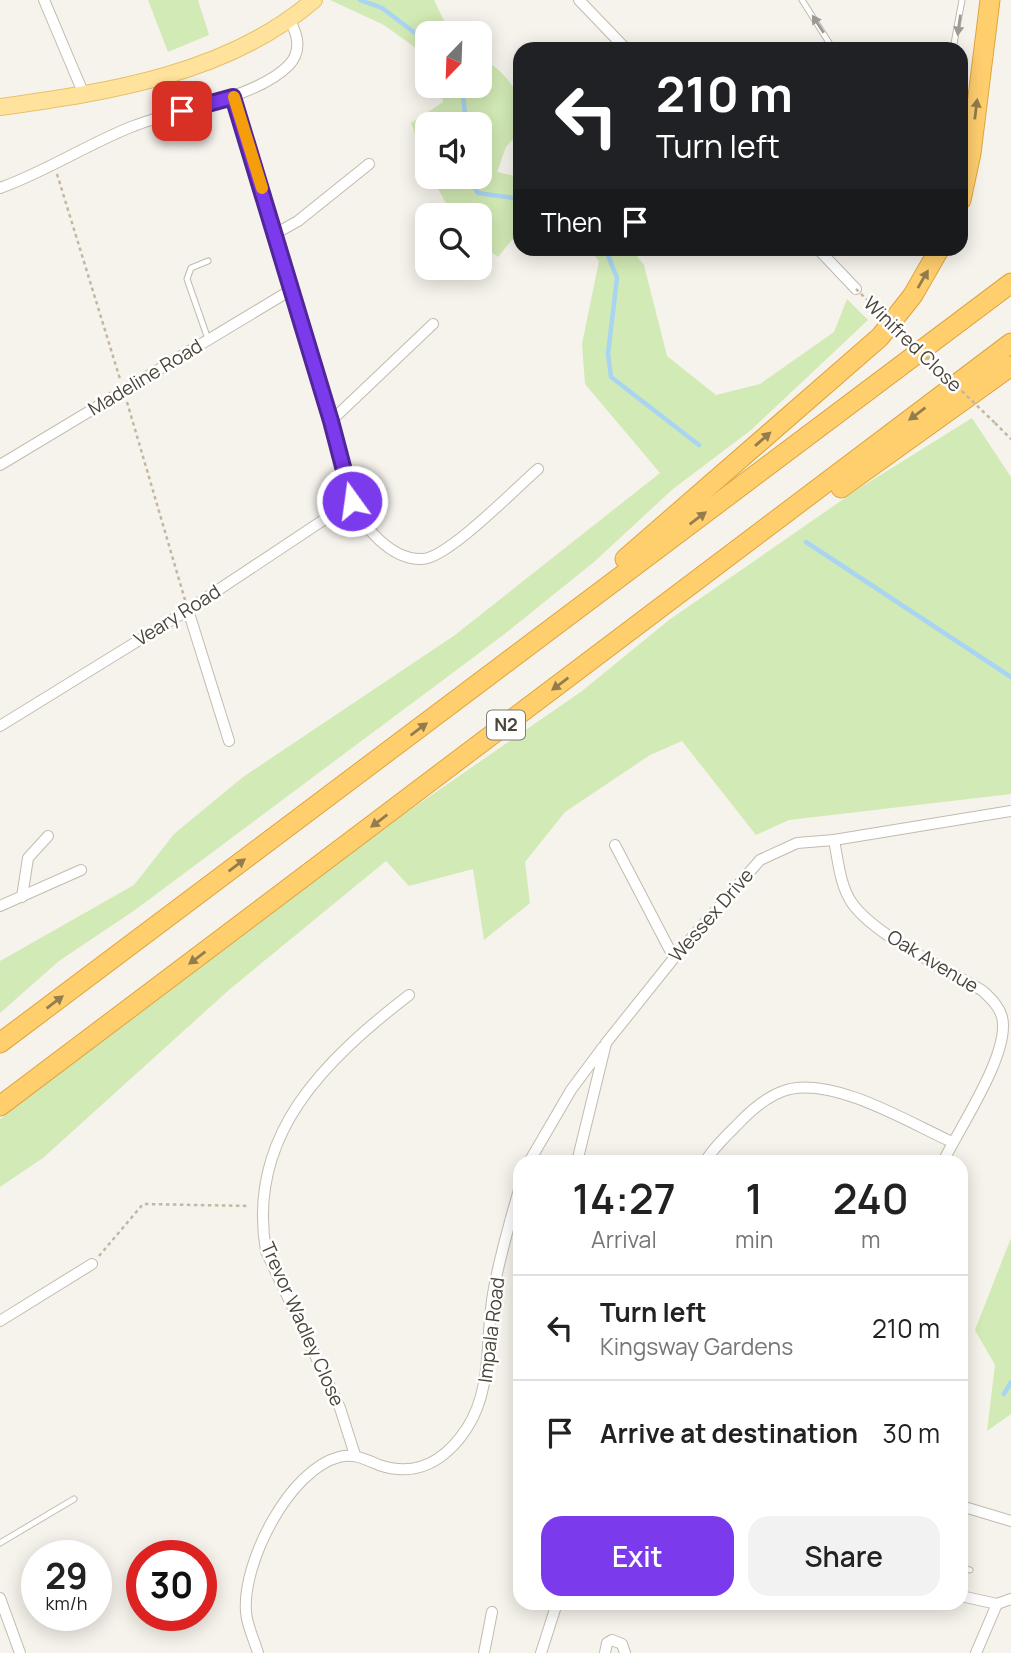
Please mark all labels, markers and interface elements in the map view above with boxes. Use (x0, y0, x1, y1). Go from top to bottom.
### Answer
one-way arrow (953, 14, 964, 36)
one-way arrow (811, 15, 824, 34)
north arrow (415, 21, 492, 98)
map controls (415, 21, 492, 280)
text: 210 m (656, 60, 793, 127)
icon: left (541, 70, 632, 161)
pin (152, 81, 212, 141)
icon: arrive (163, 92, 201, 130)
one-way arrow (971, 98, 982, 120)
button: sound (415, 112, 492, 189)
text: Turn left (656, 124, 780, 168)
button: search (415, 203, 492, 280)
icon: arrive (616, 203, 654, 241)
text: Then (541, 204, 602, 240)
one-way arrow (917, 269, 929, 288)
street label: Winifred Close (858, 290, 968, 398)
street label: Madeline Road (83, 333, 207, 421)
one-way arrow (909, 406, 927, 421)
one-way arrow (755, 432, 772, 447)
position arrow (315, 464, 389, 538)
one-way arrow (689, 511, 707, 526)
street label: Veary Road (129, 578, 225, 652)
one-way arrow (551, 676, 569, 690)
road number: N2 (487, 710, 525, 740)
one-way arrow (409, 721, 427, 736)
one-way arrow (370, 813, 388, 828)
one-way arrow (227, 858, 245, 873)
street label: Wessex Drive (663, 862, 759, 968)
street label: Oak Avenue (882, 923, 984, 999)
one-way arrow (188, 950, 206, 964)
one-way arrow (45, 994, 63, 1009)
text: 14:27 (572, 1169, 676, 1227)
text: 1 (745, 1169, 763, 1227)
text: 240 (833, 1169, 909, 1227)
text: Arrival (591, 1223, 657, 1255)
text: min (735, 1223, 773, 1255)
text: m (861, 1223, 880, 1255)
street label: Trevor Wadley Close (255, 1238, 351, 1410)
street label: Impala Road (472, 1276, 510, 1384)
text: Turn left (600, 1294, 707, 1330)
icon: left (541, 1309, 579, 1347)
text: 210 m (872, 1310, 940, 1346)
text: Kingsway Gardens (600, 1330, 793, 1362)
icon: arrive (541, 1414, 579, 1452)
text: Arrive at destination (600, 1415, 858, 1451)
text: 30 m (883, 1415, 940, 1451)
button: Exit (541, 1516, 734, 1596)
button: Share (748, 1516, 940, 1596)
speed limit sign: 30 (126, 1540, 217, 1631)
text: 29 (45, 1552, 88, 1600)
text: km/h (46, 1591, 87, 1615)

